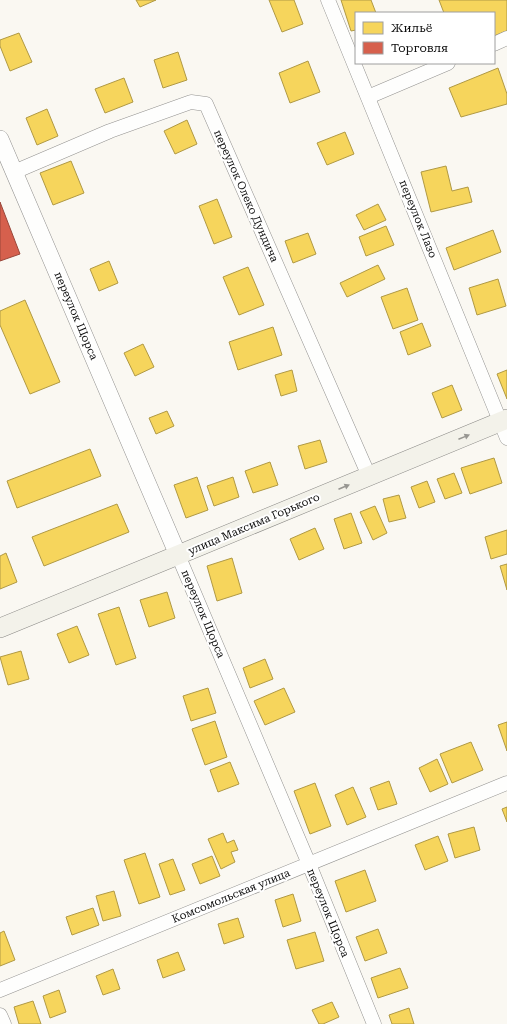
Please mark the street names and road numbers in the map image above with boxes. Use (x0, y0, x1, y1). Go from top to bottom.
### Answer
street label: переулок Олеко Дундича (211, 128, 281, 264)
street label: переулок Лазо (396, 178, 440, 260)
street label: переулок Щорса (52, 270, 100, 362)
street label: улица Максима Горького (186, 490, 322, 558)
street label: переулок Щорса (179, 568, 227, 660)
street label: Комсомольская улица (170, 866, 292, 926)
street label: переулок Щорса (304, 867, 352, 959)

